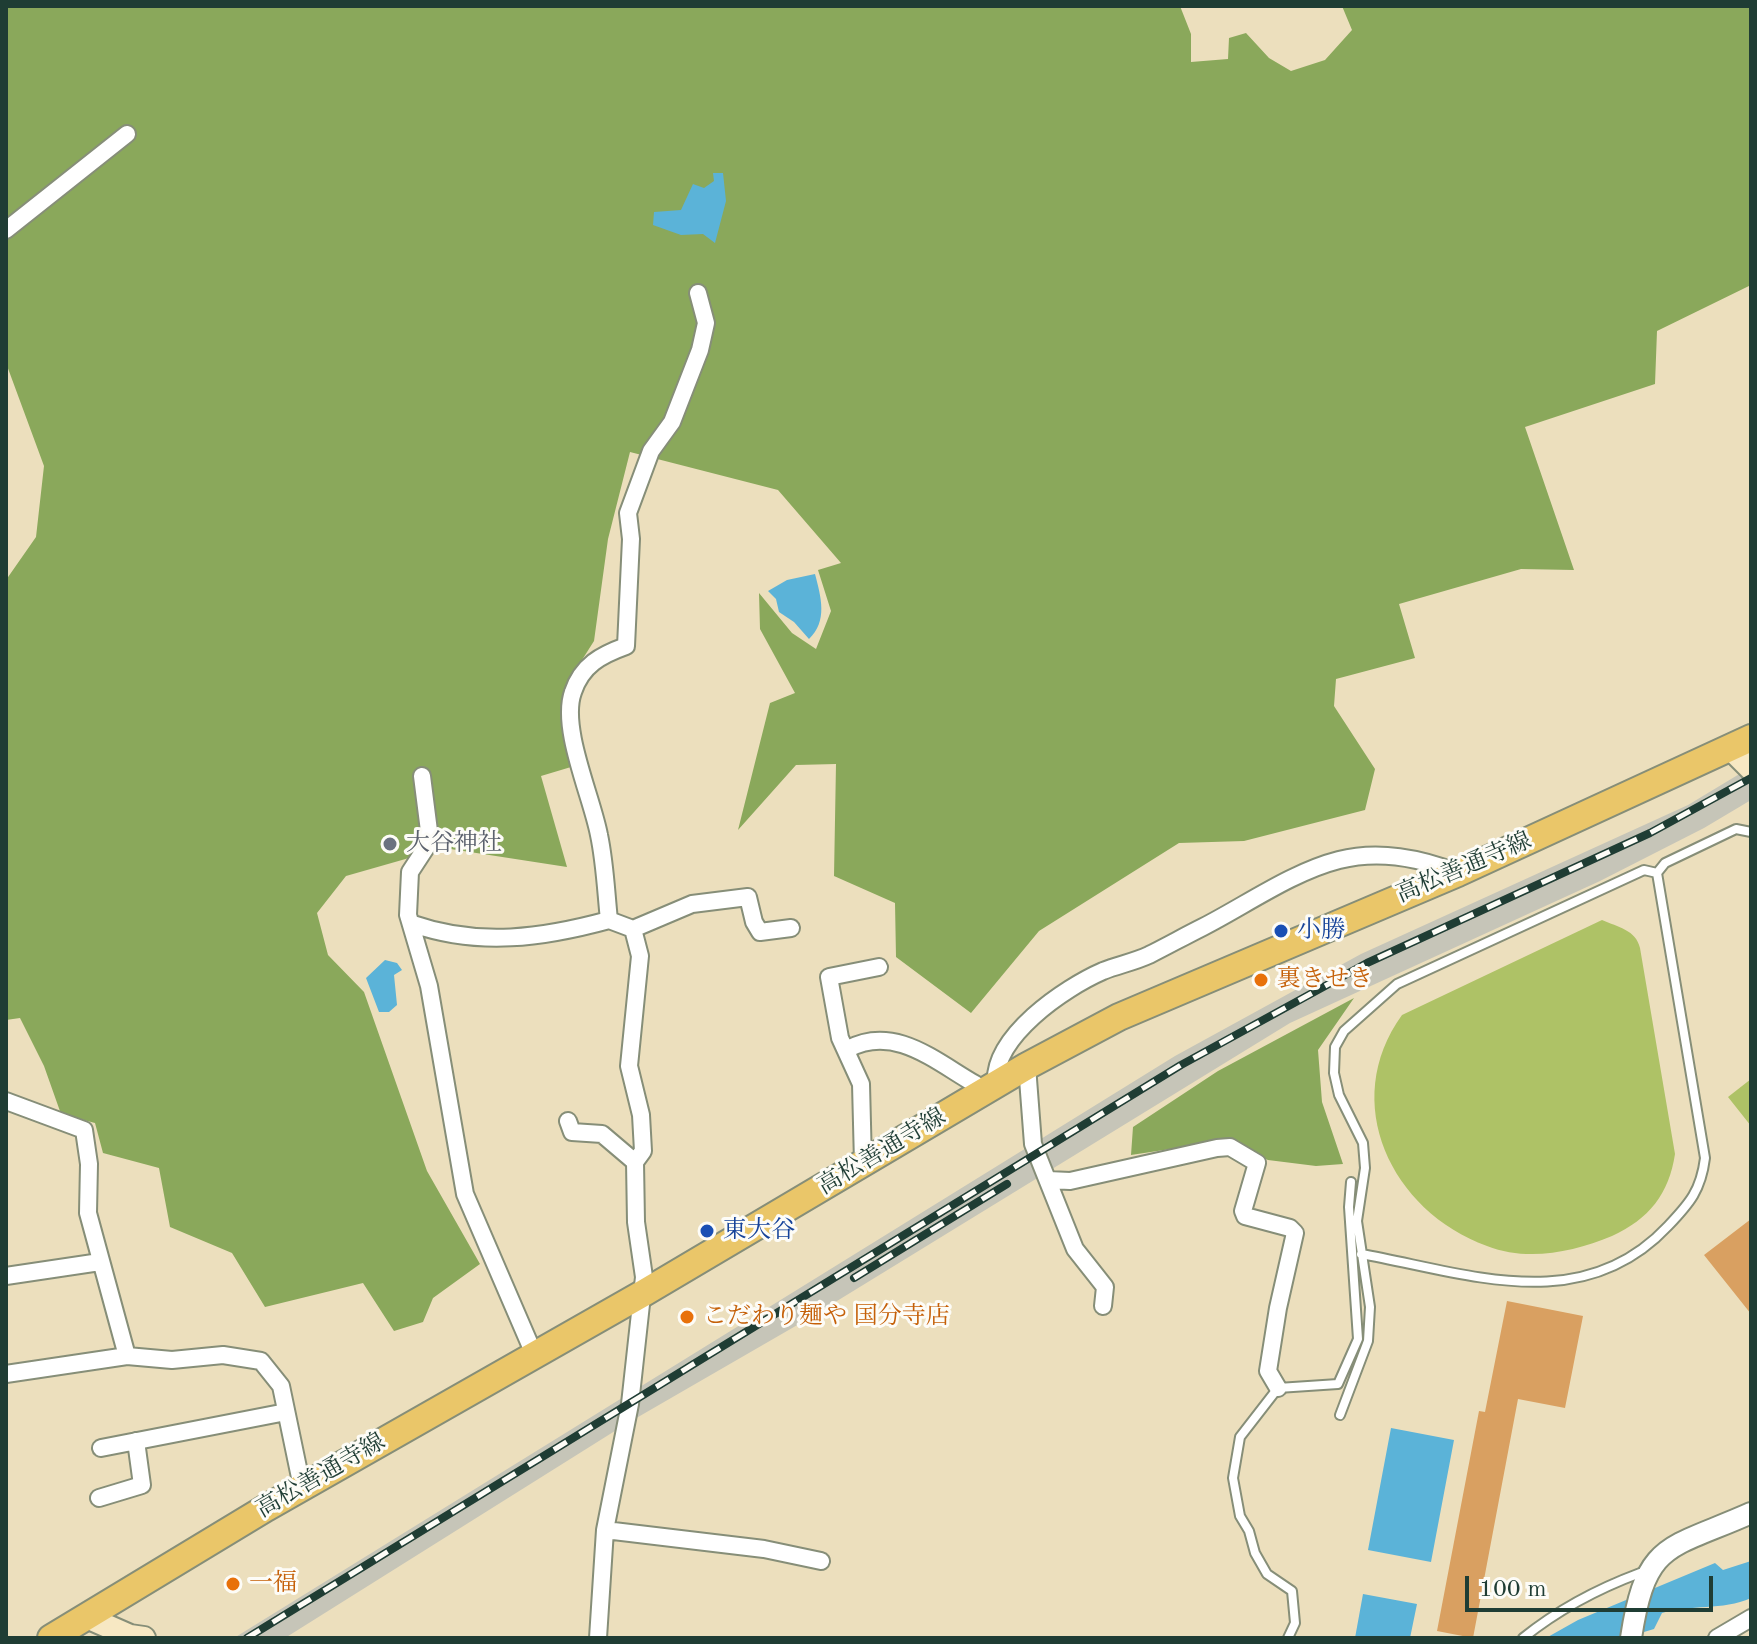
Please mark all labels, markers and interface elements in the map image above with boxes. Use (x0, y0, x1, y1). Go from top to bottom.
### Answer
street label: 高松善通寺線 (1392, 827, 1536, 909)
place label: 大谷神社 (406, 830, 502, 858)
marker: 大谷神社 (381, 835, 399, 853)
place label: 小勝 (1297, 917, 1345, 945)
marker: 小勝 (1272, 922, 1290, 940)
place label: 裏きせき (1277, 966, 1373, 994)
marker: 裏きせき (1252, 971, 1270, 989)
street label: 高松善通寺線 (813, 1103, 951, 1201)
place label: 東大谷 (723, 1217, 795, 1245)
marker: 東大谷 (698, 1222, 716, 1240)
place label: こだわり麺や 国分寺店 (703, 1303, 950, 1331)
marker: こだわり麺や 国分寺店 (678, 1308, 696, 1326)
street label: 高松善通寺線 (251, 1428, 391, 1524)
scale bar (1469, 1560, 1717, 1610)
place label: 一福 (249, 1570, 297, 1598)
marker: 一福 (224, 1575, 242, 1593)
text: 100 m (1479, 1578, 1547, 1602)

